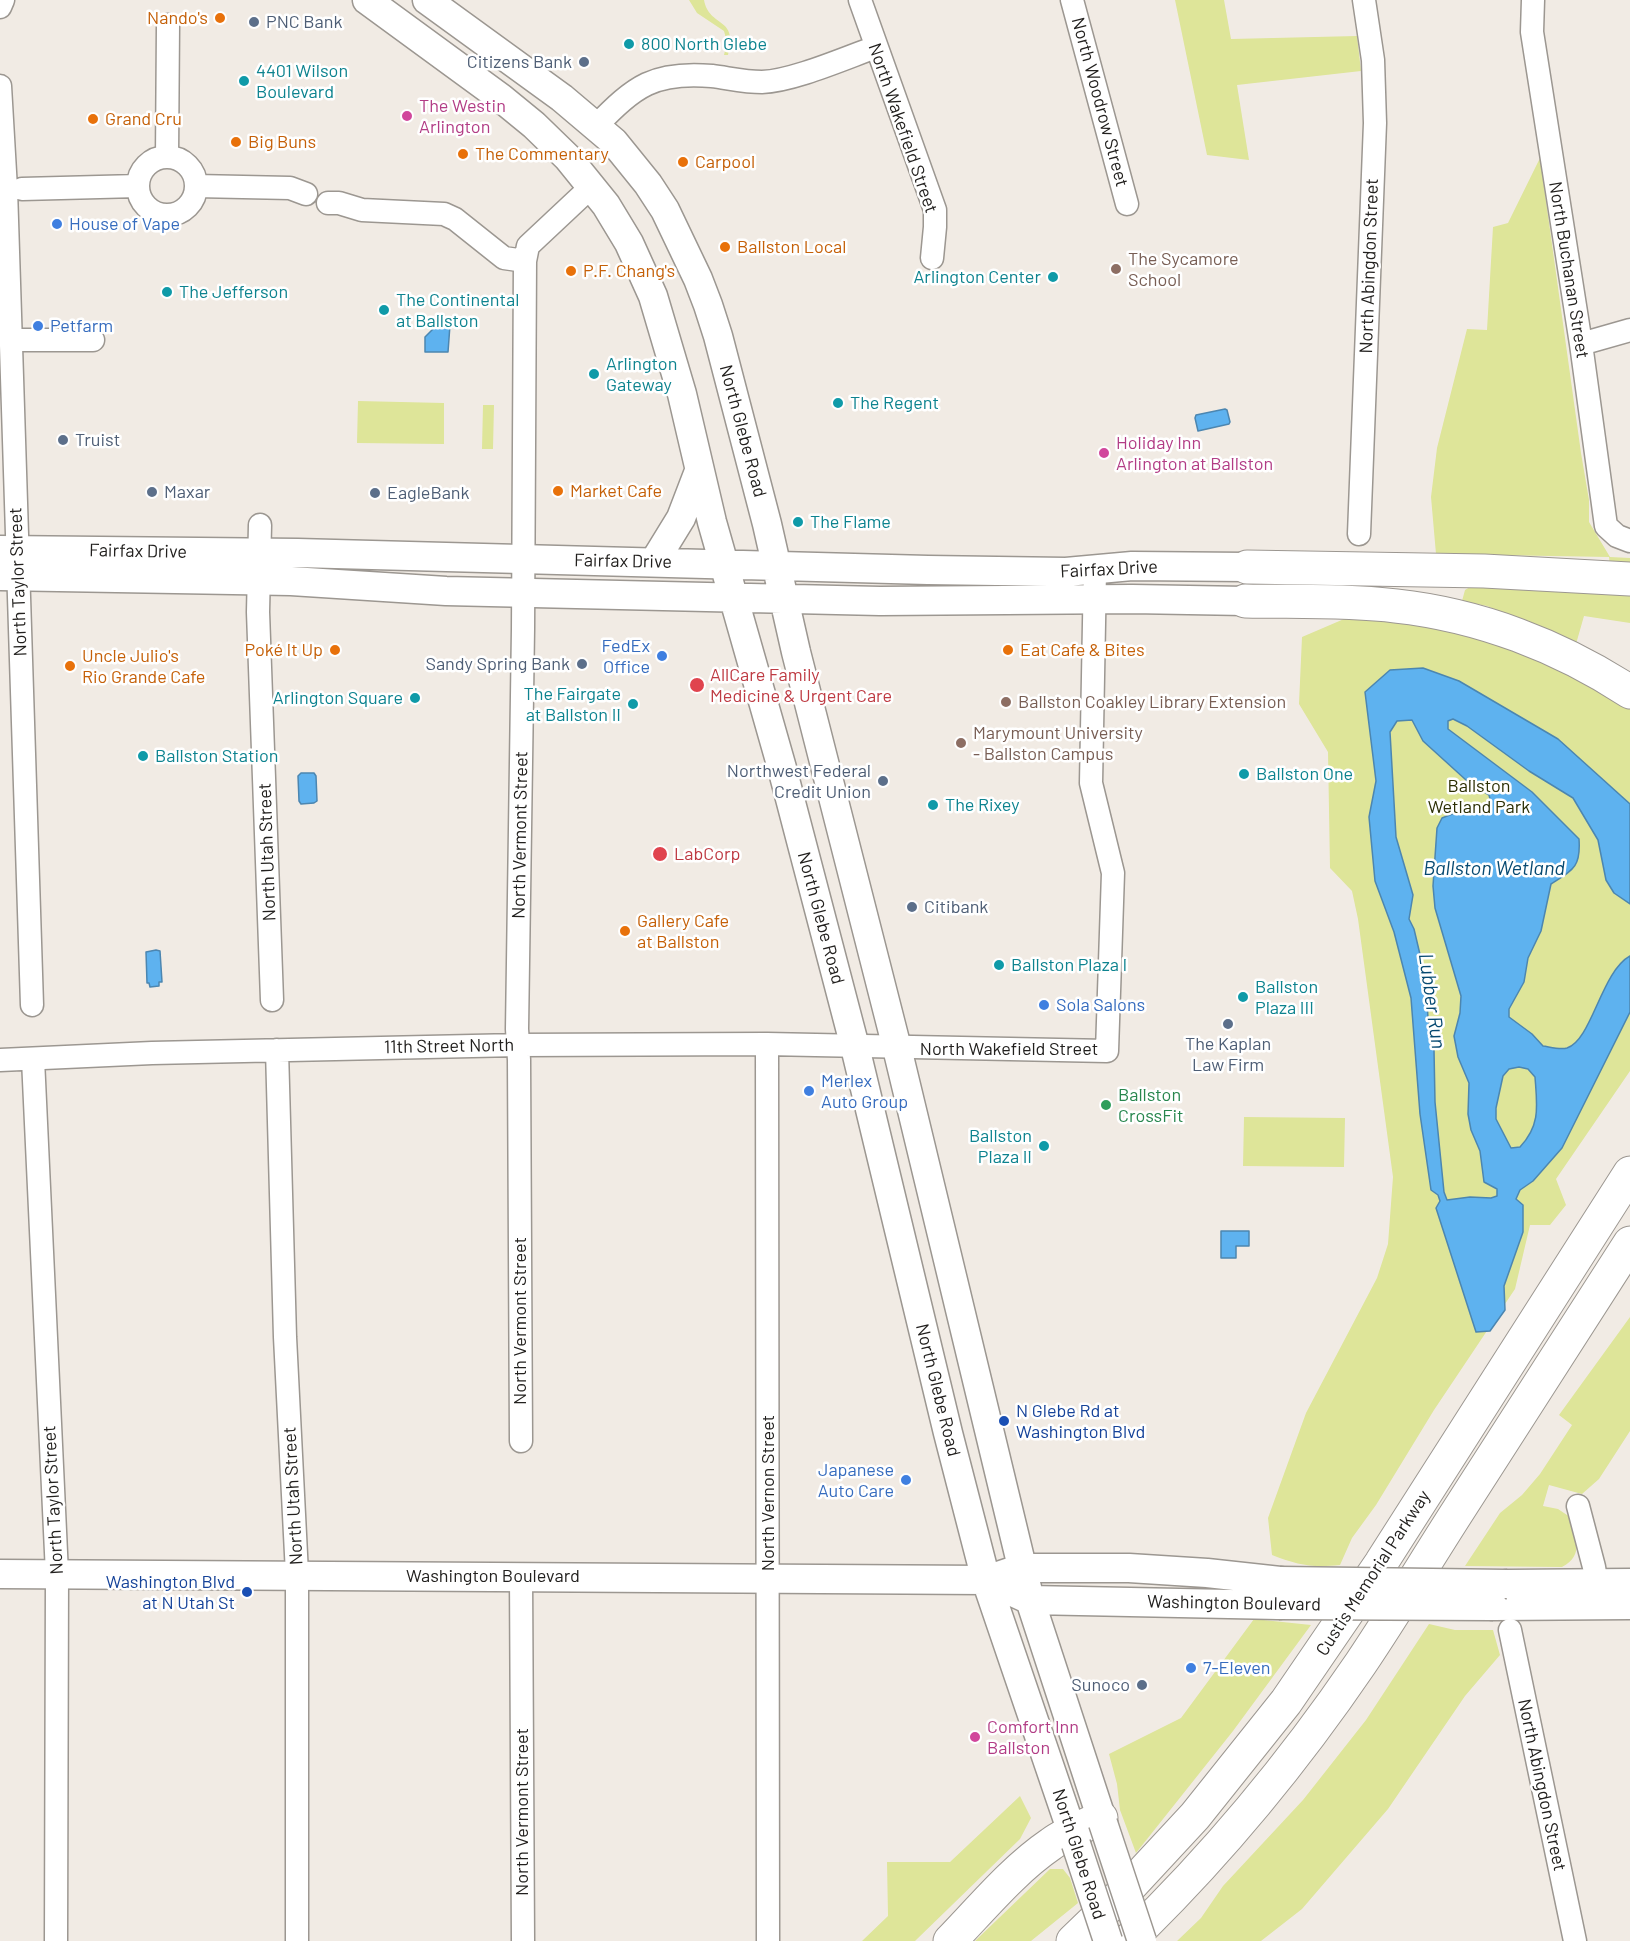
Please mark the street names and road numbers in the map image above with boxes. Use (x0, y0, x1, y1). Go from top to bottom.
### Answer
street label: North Woodrow Street (1067, 15, 1133, 189)
street label: North Wakefield Street (864, 40, 942, 216)
street label: North Abingdon Street (1355, 178, 1383, 354)
street label: North Buchanan Street (1544, 180, 1594, 360)
street label: North Glebe Road (715, 362, 771, 500)
street label: North Taylor Street (5, 507, 31, 657)
street label: Fairfax Drive (89, 539, 187, 563)
street label: Fairfax Drive (574, 549, 672, 573)
street label: Fairfax Drive (1060, 556, 1158, 582)
street label: North Vermont Street (508, 751, 532, 919)
street label: North Utah Street (254, 782, 280, 922)
street label: North Glebe Road (793, 849, 849, 987)
street label: 11th Street North (384, 1034, 514, 1058)
street label: North Wakefield Street (920, 1038, 1098, 1060)
street label: North Vermont Street (509, 1237, 531, 1405)
street label: North Glebe Road (911, 1321, 965, 1459)
street label: North Vernon Street (757, 1415, 779, 1571)
street label: North Taylor Street (38, 1425, 68, 1575)
street label: North Utah Street (279, 1426, 307, 1566)
street label: Custis Memorial Parkway (1311, 1486, 1435, 1660)
street label: Washington Boulevard (406, 1565, 580, 1587)
street label: Washington Boulevard (1147, 1591, 1321, 1615)
street label: North Abingdon Street (1513, 1697, 1571, 1873)
street label: North Vermont Street (511, 1728, 533, 1896)
street label: North Glebe Road (1048, 1786, 1110, 1922)

